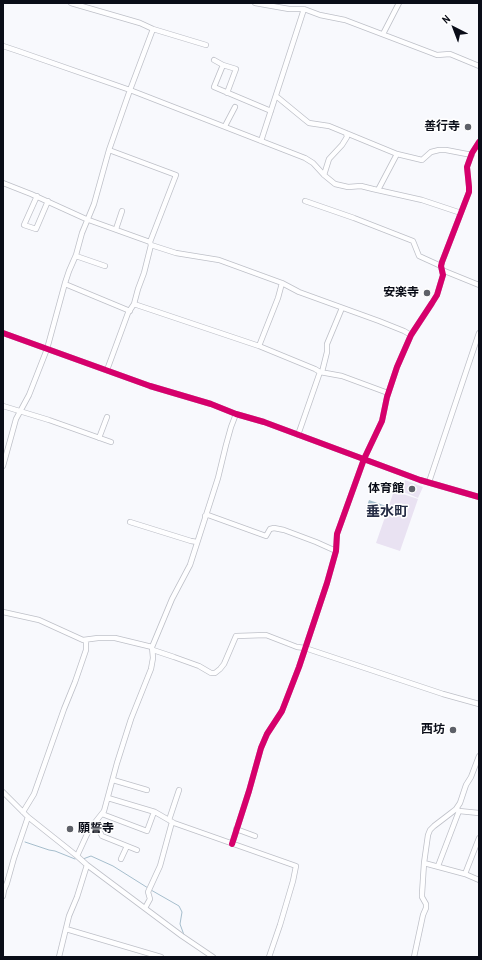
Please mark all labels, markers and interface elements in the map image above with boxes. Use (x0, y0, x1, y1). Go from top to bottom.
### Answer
north arrow (434, 8, 474, 48)
text: N (439, 12, 453, 26)
place label: 善行寺 (424, 120, 460, 134)
marker: 善行寺 (463, 122, 473, 132)
place label: 安楽寺 (383, 286, 419, 300)
marker: 安楽寺 (422, 288, 432, 298)
place label: 体育館 (368, 482, 404, 496)
marker: 体育館 (407, 484, 417, 494)
district label: 垂水町 (366, 504, 408, 520)
place label: 西坊 (421, 723, 445, 737)
marker: 西坊 (448, 725, 458, 735)
place label: 願誓寺 (78, 822, 114, 836)
marker: 願誓寺 (65, 824, 75, 834)

